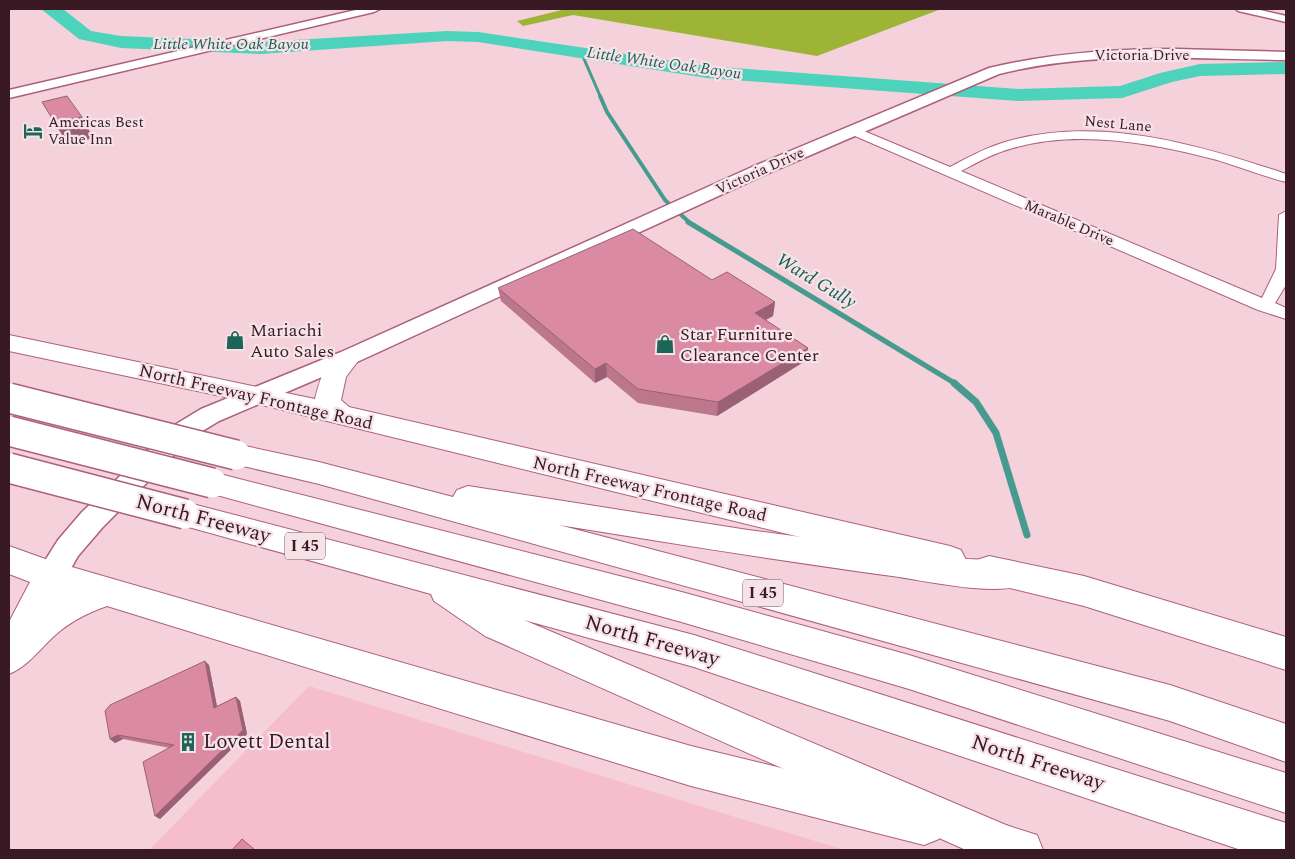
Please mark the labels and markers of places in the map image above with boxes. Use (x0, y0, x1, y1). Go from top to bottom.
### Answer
place label: Americas Best Value Inn (48, 111, 144, 151)
hotel icon: Americas Best Value Inn (22, 120, 44, 142)
place label: Mariachi Auto Sales (250, 317, 334, 365)
place label: Star Furniture Clearance Center (680, 321, 819, 369)
shop icon: Mariachi Auto Sales (224, 329, 246, 351)
shop icon: Star Furniture Clearance Center (654, 333, 676, 355)
place label: Lovett Dental (203, 726, 330, 758)
building icon: Lovett Dental (177, 731, 199, 753)

